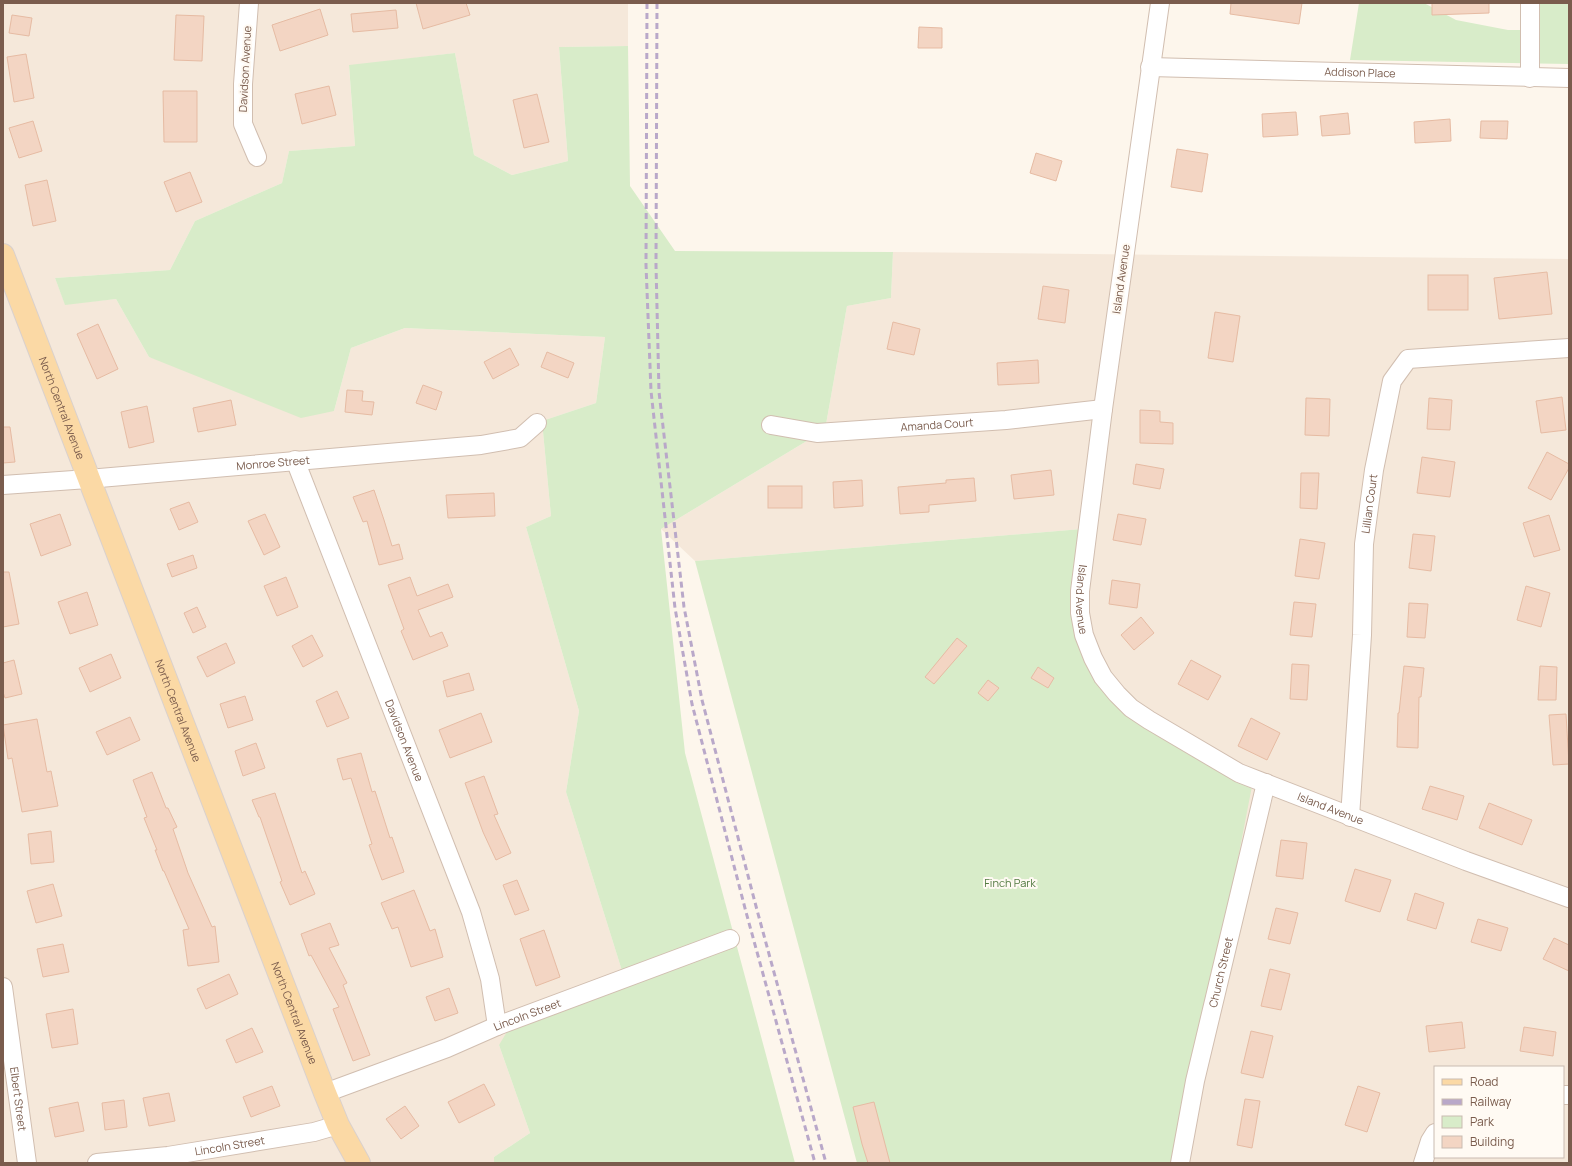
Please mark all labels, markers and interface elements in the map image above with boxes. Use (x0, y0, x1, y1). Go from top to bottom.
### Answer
street label: Davidson Avenue (235, 25, 254, 113)
street label: Addison Place (1324, 64, 1396, 80)
street label: Island Avenue (1108, 243, 1133, 315)
street label: North Central Avenue (36, 355, 89, 462)
street label: Amanda Court (900, 414, 974, 434)
street label: Monroe Street (236, 452, 310, 473)
street label: Lillian Court (1357, 473, 1380, 535)
street label: Island Avenue (1073, 564, 1092, 636)
street label: North Central Avenue (152, 657, 205, 764)
street label: Davidson Avenue (382, 697, 428, 784)
street label: Island Avenue (1295, 788, 1367, 828)
park label: Finch Park (984, 875, 1036, 890)
street label: Church Street (1205, 936, 1236, 1009)
street label: North Central Avenue (268, 959, 321, 1067)
street label: Lincoln Street (491, 995, 563, 1034)
street label: Elbert Street (7, 1066, 31, 1132)
legend (1434, 1066, 1564, 1158)
text: Road (1470, 1073, 1498, 1090)
text: Railway (1470, 1093, 1512, 1110)
text: Park (1470, 1113, 1495, 1130)
street label: Lincoln Street (194, 1132, 266, 1158)
text: Building (1470, 1133, 1514, 1150)

